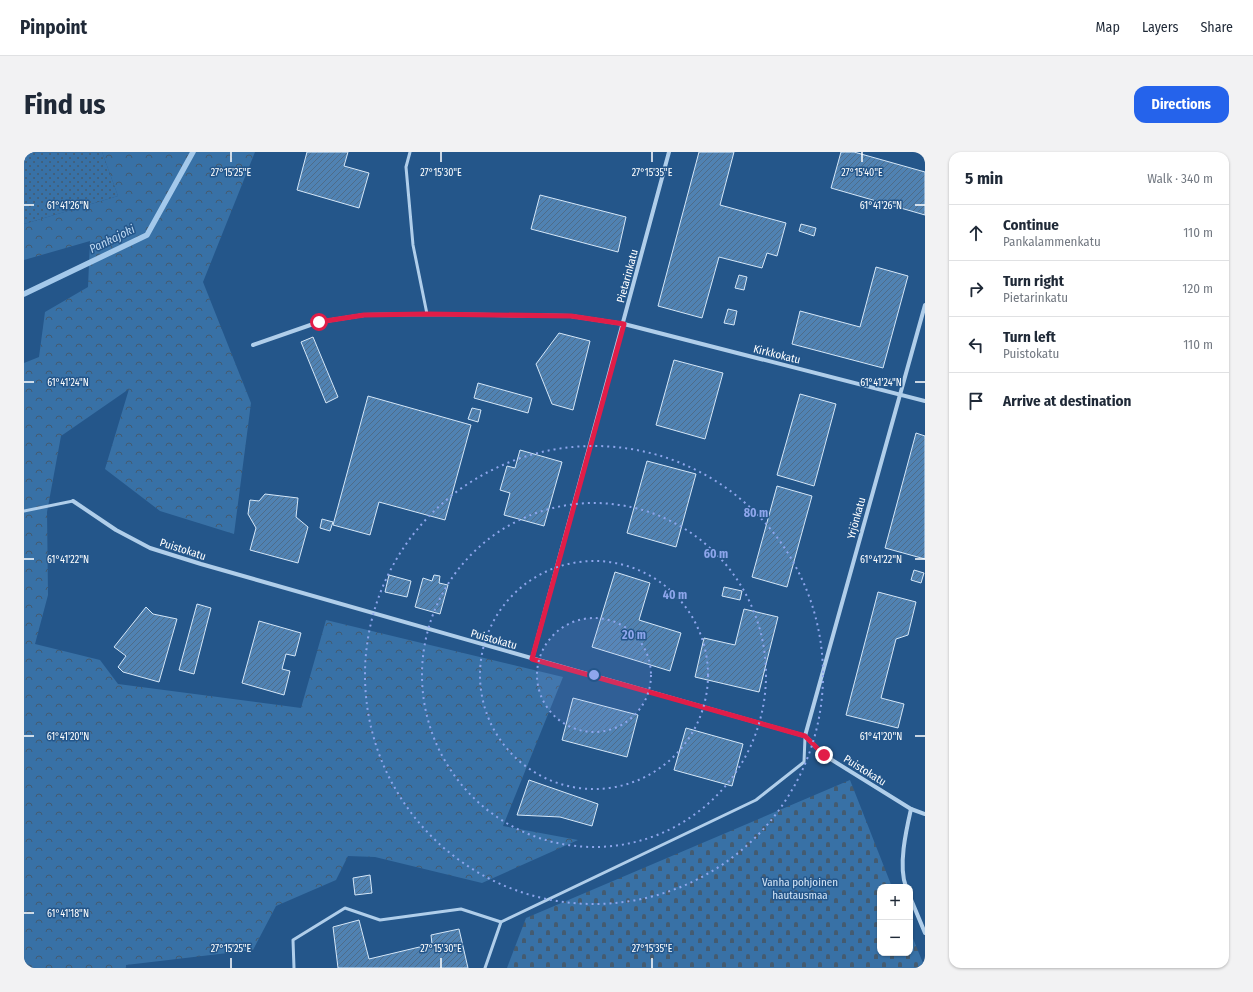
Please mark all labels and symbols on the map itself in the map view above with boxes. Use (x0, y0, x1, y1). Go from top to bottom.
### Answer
text: 27°15'25"E (211, 167, 252, 179)
text: 27°15'30"E (420, 167, 462, 179)
text: 27°15'35"E (632, 167, 673, 179)
text: 27°15'40"E (841, 167, 883, 179)
text: 61°41'26"N (47, 200, 89, 212)
text: 61°41'26"N (860, 200, 902, 212)
water label: Pankajoki (87, 222, 137, 256)
street label: Pietarinkatu (614, 248, 641, 304)
route start (310, 313, 328, 331)
street label: Kirkkokatu (752, 342, 802, 367)
text: 61°41'24"N (47, 377, 89, 389)
text: 61°41'24"N (860, 377, 902, 389)
street label: Yrjönkatu (845, 496, 868, 540)
text: 80 m (744, 506, 768, 520)
street label: Puistokatu (158, 536, 208, 563)
text: 60 m (704, 547, 728, 561)
text: 61°41'22"N (47, 554, 89, 566)
text: 61°41'22"N (860, 554, 902, 566)
text: 40 m (663, 588, 687, 602)
street label: Puistokatu (469, 627, 519, 652)
text: 20 m (621, 628, 646, 642)
centre of rings (587, 668, 601, 682)
text: 61°41'20"N (47, 731, 89, 743)
text: 61°41'20"N (860, 731, 902, 743)
route end (815, 746, 833, 764)
street label: Puistokatu (841, 752, 888, 789)
park label: Vanha pohjoinen hautausmaa (762, 876, 838, 902)
text: 61°41'18"N (47, 908, 89, 920)
text: 27°15'25"E (211, 943, 252, 955)
text: 27°15'30"E (420, 943, 462, 955)
text: 27°15'35"E (632, 943, 673, 955)

